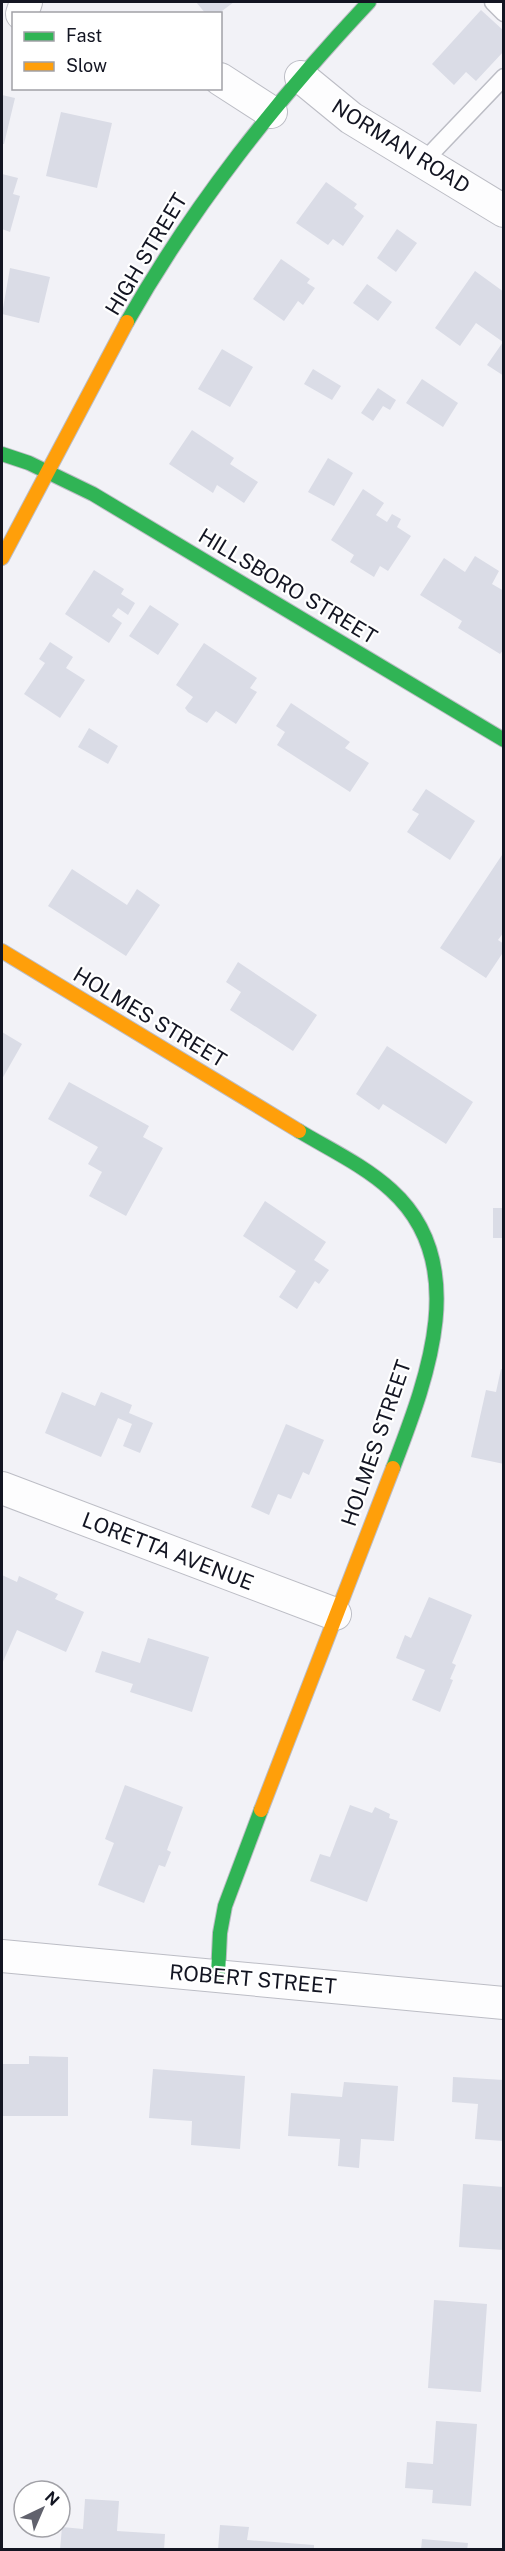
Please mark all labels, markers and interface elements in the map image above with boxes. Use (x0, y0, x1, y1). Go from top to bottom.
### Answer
legend (12, 12, 222, 90)
text: Fast (66, 25, 102, 46)
text: Slow (66, 55, 107, 76)
street label: NORMAN ROAD (327, 94, 475, 198)
street label: HIGH STREET (100, 188, 192, 320)
street label: HILLSBORO STREET (194, 523, 382, 649)
street label: HOLMES STREET (69, 961, 231, 1073)
street label: HOLMES STREET (336, 1357, 416, 1529)
street label: LORETTA AVENUE (79, 1507, 257, 1595)
street label: ROBERT STREET (168, 1959, 338, 1999)
north arrow (12, 2479, 72, 2539)
text: N (41, 2487, 63, 2510)

